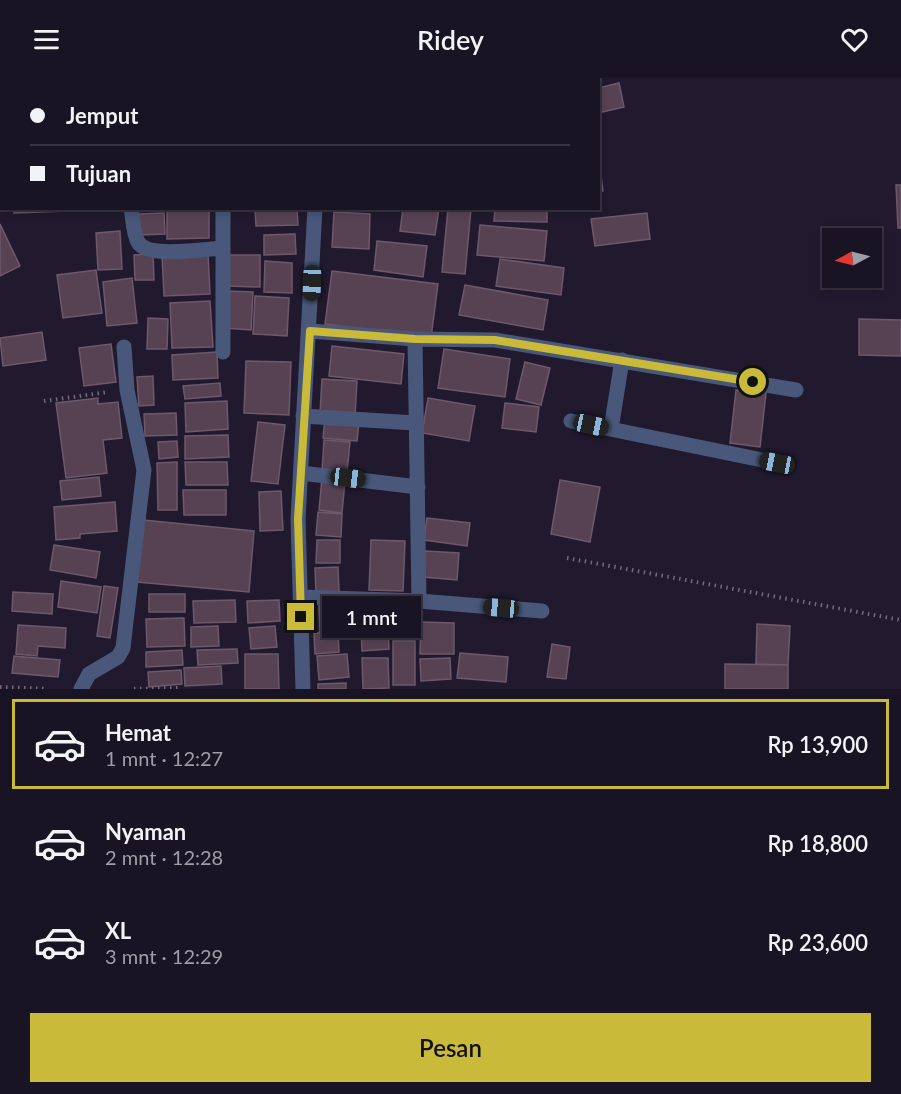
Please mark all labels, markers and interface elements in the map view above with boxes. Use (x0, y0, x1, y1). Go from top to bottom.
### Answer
icon: menu (30, 23, 63, 56)
text: Ridey (417, 23, 484, 56)
icon: heart (838, 23, 871, 56)
text: Jemput (66, 102, 138, 129)
text: Tujuan (66, 160, 131, 187)
north arrow (822, 228, 882, 288)
map controls (822, 228, 882, 288)
car (302, 265, 322, 301)
route start (739, 368, 766, 395)
car (572, 412, 610, 438)
car (758, 451, 796, 475)
car (329, 467, 367, 489)
callout: 1 mnt (322, 596, 421, 638)
car (482, 597, 520, 619)
route end (287, 603, 314, 630)
text: 1 mnt (346, 605, 397, 629)
icon: car (33, 717, 87, 771)
text: Hemat (105, 719, 171, 746)
text: Rp 13,900 (767, 731, 868, 758)
text: 1 mnt · 12:27 (105, 746, 223, 770)
icon: car (33, 816, 87, 870)
text: Nyaman (105, 818, 186, 845)
text: Rp 18,800 (767, 830, 868, 857)
text: 2 mnt · 12:28 (105, 845, 223, 869)
icon: car (33, 915, 87, 969)
text: XL (105, 917, 131, 944)
text: Rp 23,600 (767, 929, 868, 956)
text: 3 mnt · 12:29 (105, 944, 223, 968)
button: Pesan (30, 1013, 871, 1082)

